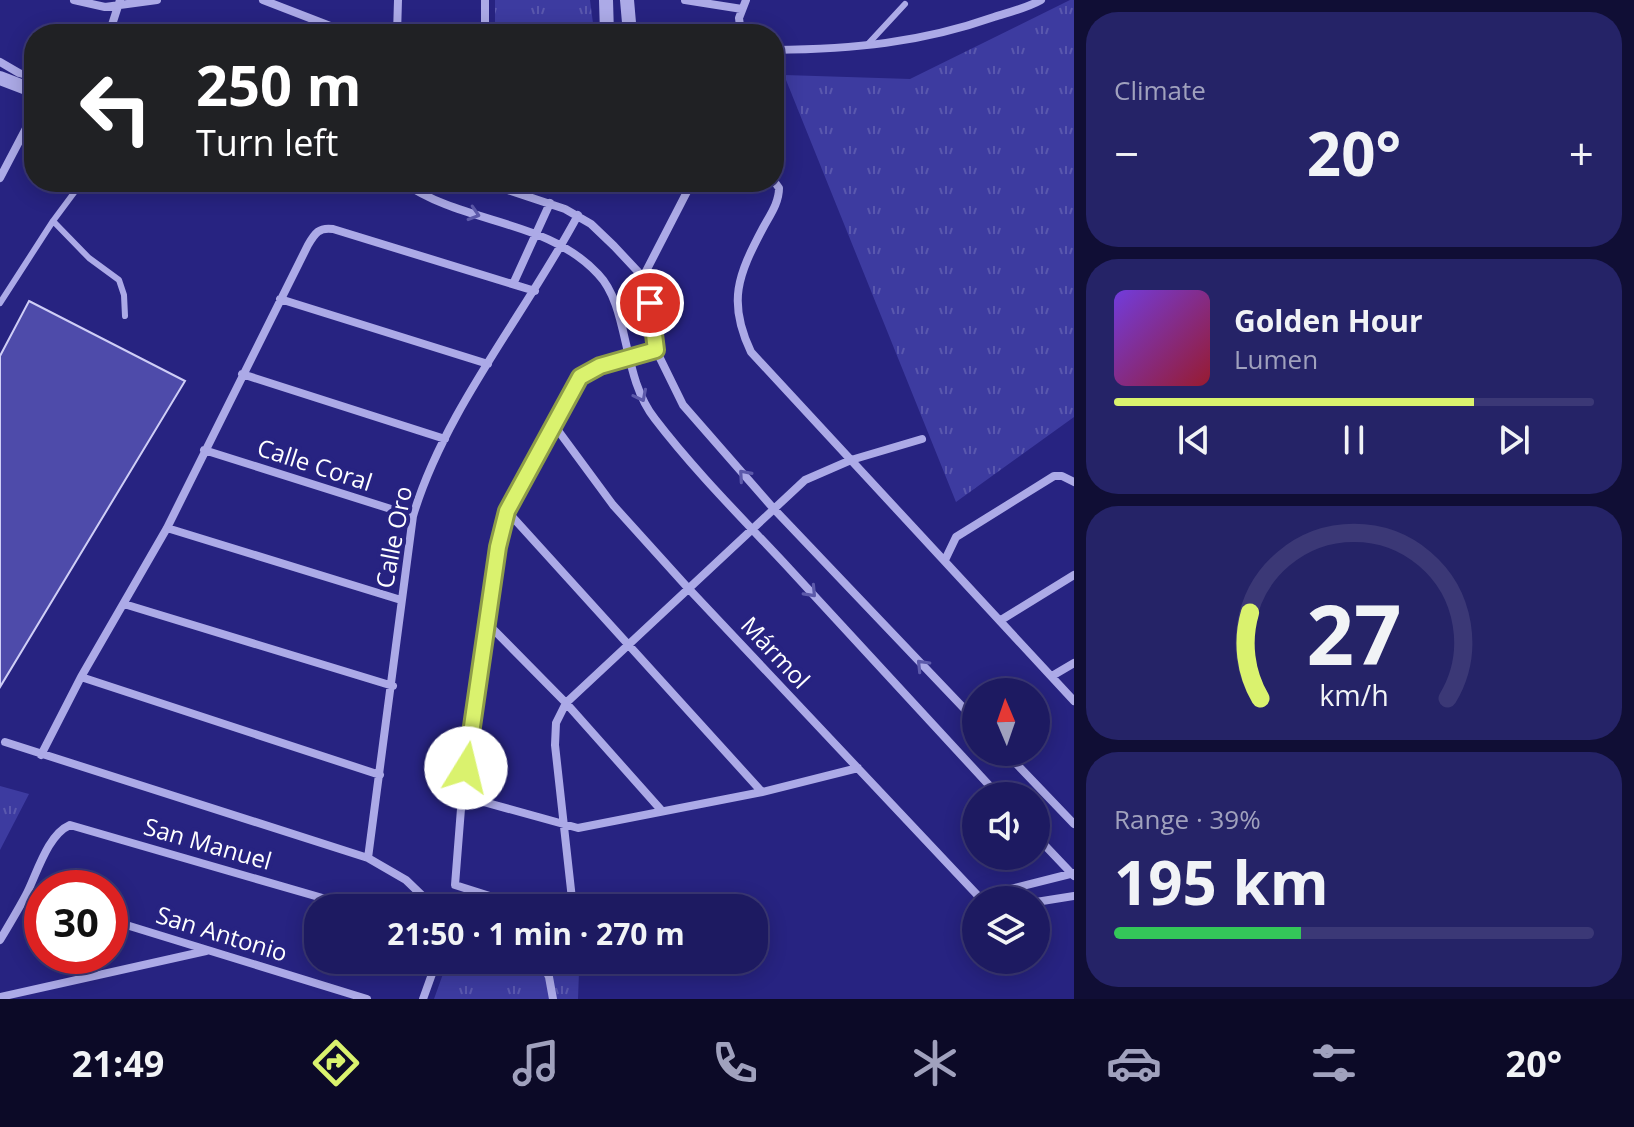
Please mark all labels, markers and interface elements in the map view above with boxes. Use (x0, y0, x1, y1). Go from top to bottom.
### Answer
text: 250 m (196, 46, 362, 122)
icon: left (64, 56, 168, 160)
text: Climate (1114, 72, 1206, 108)
text: 20° (1307, 112, 1401, 194)
text: Turn left (196, 118, 338, 167)
text: − (1114, 123, 1139, 183)
text: + (1569, 123, 1594, 183)
one-way arrow (466, 205, 480, 221)
pin (616, 269, 684, 337)
icon: arrive (628, 281, 672, 325)
text: Golden Hour (1234, 300, 1423, 341)
text: Lumen (1234, 341, 1318, 377)
one-way arrow (631, 388, 647, 402)
icon: previous (1172, 418, 1216, 462)
icon: pause (1332, 418, 1376, 462)
icon: next (1492, 418, 1536, 462)
street label: Calle Coral (253, 430, 377, 498)
one-way arrow (739, 470, 754, 485)
street label: Calle Oro (367, 483, 419, 591)
text: 27 (1306, 575, 1402, 688)
one-way arrow (801, 583, 816, 597)
street label: Mármol (734, 609, 818, 695)
one-way arrow (917, 660, 932, 674)
text: km/h (1319, 675, 1389, 714)
north arrow (962, 678, 1050, 766)
map controls (962, 678, 1050, 974)
position arrow (424, 726, 508, 810)
button: sound (962, 782, 1050, 870)
text: Range · 39% (1114, 801, 1261, 837)
street label: San Manuel (140, 809, 276, 877)
text: 195 km (1114, 841, 1329, 923)
speed limit sign: 30 (24, 870, 128, 974)
button: layers (962, 886, 1050, 974)
street label: San Antonio (152, 897, 292, 969)
text: 21:50 · 1 min · 270 m (387, 913, 685, 954)
icon: directions (308, 1035, 364, 1091)
icon: music (508, 1035, 564, 1091)
icon: phone (707, 1035, 763, 1091)
icon: climate (907, 1035, 963, 1091)
icon: car (1106, 1035, 1162, 1091)
icon: filters (1306, 1035, 1362, 1091)
text: 21:49 (72, 1039, 164, 1088)
text: 20° (1506, 1039, 1562, 1088)

